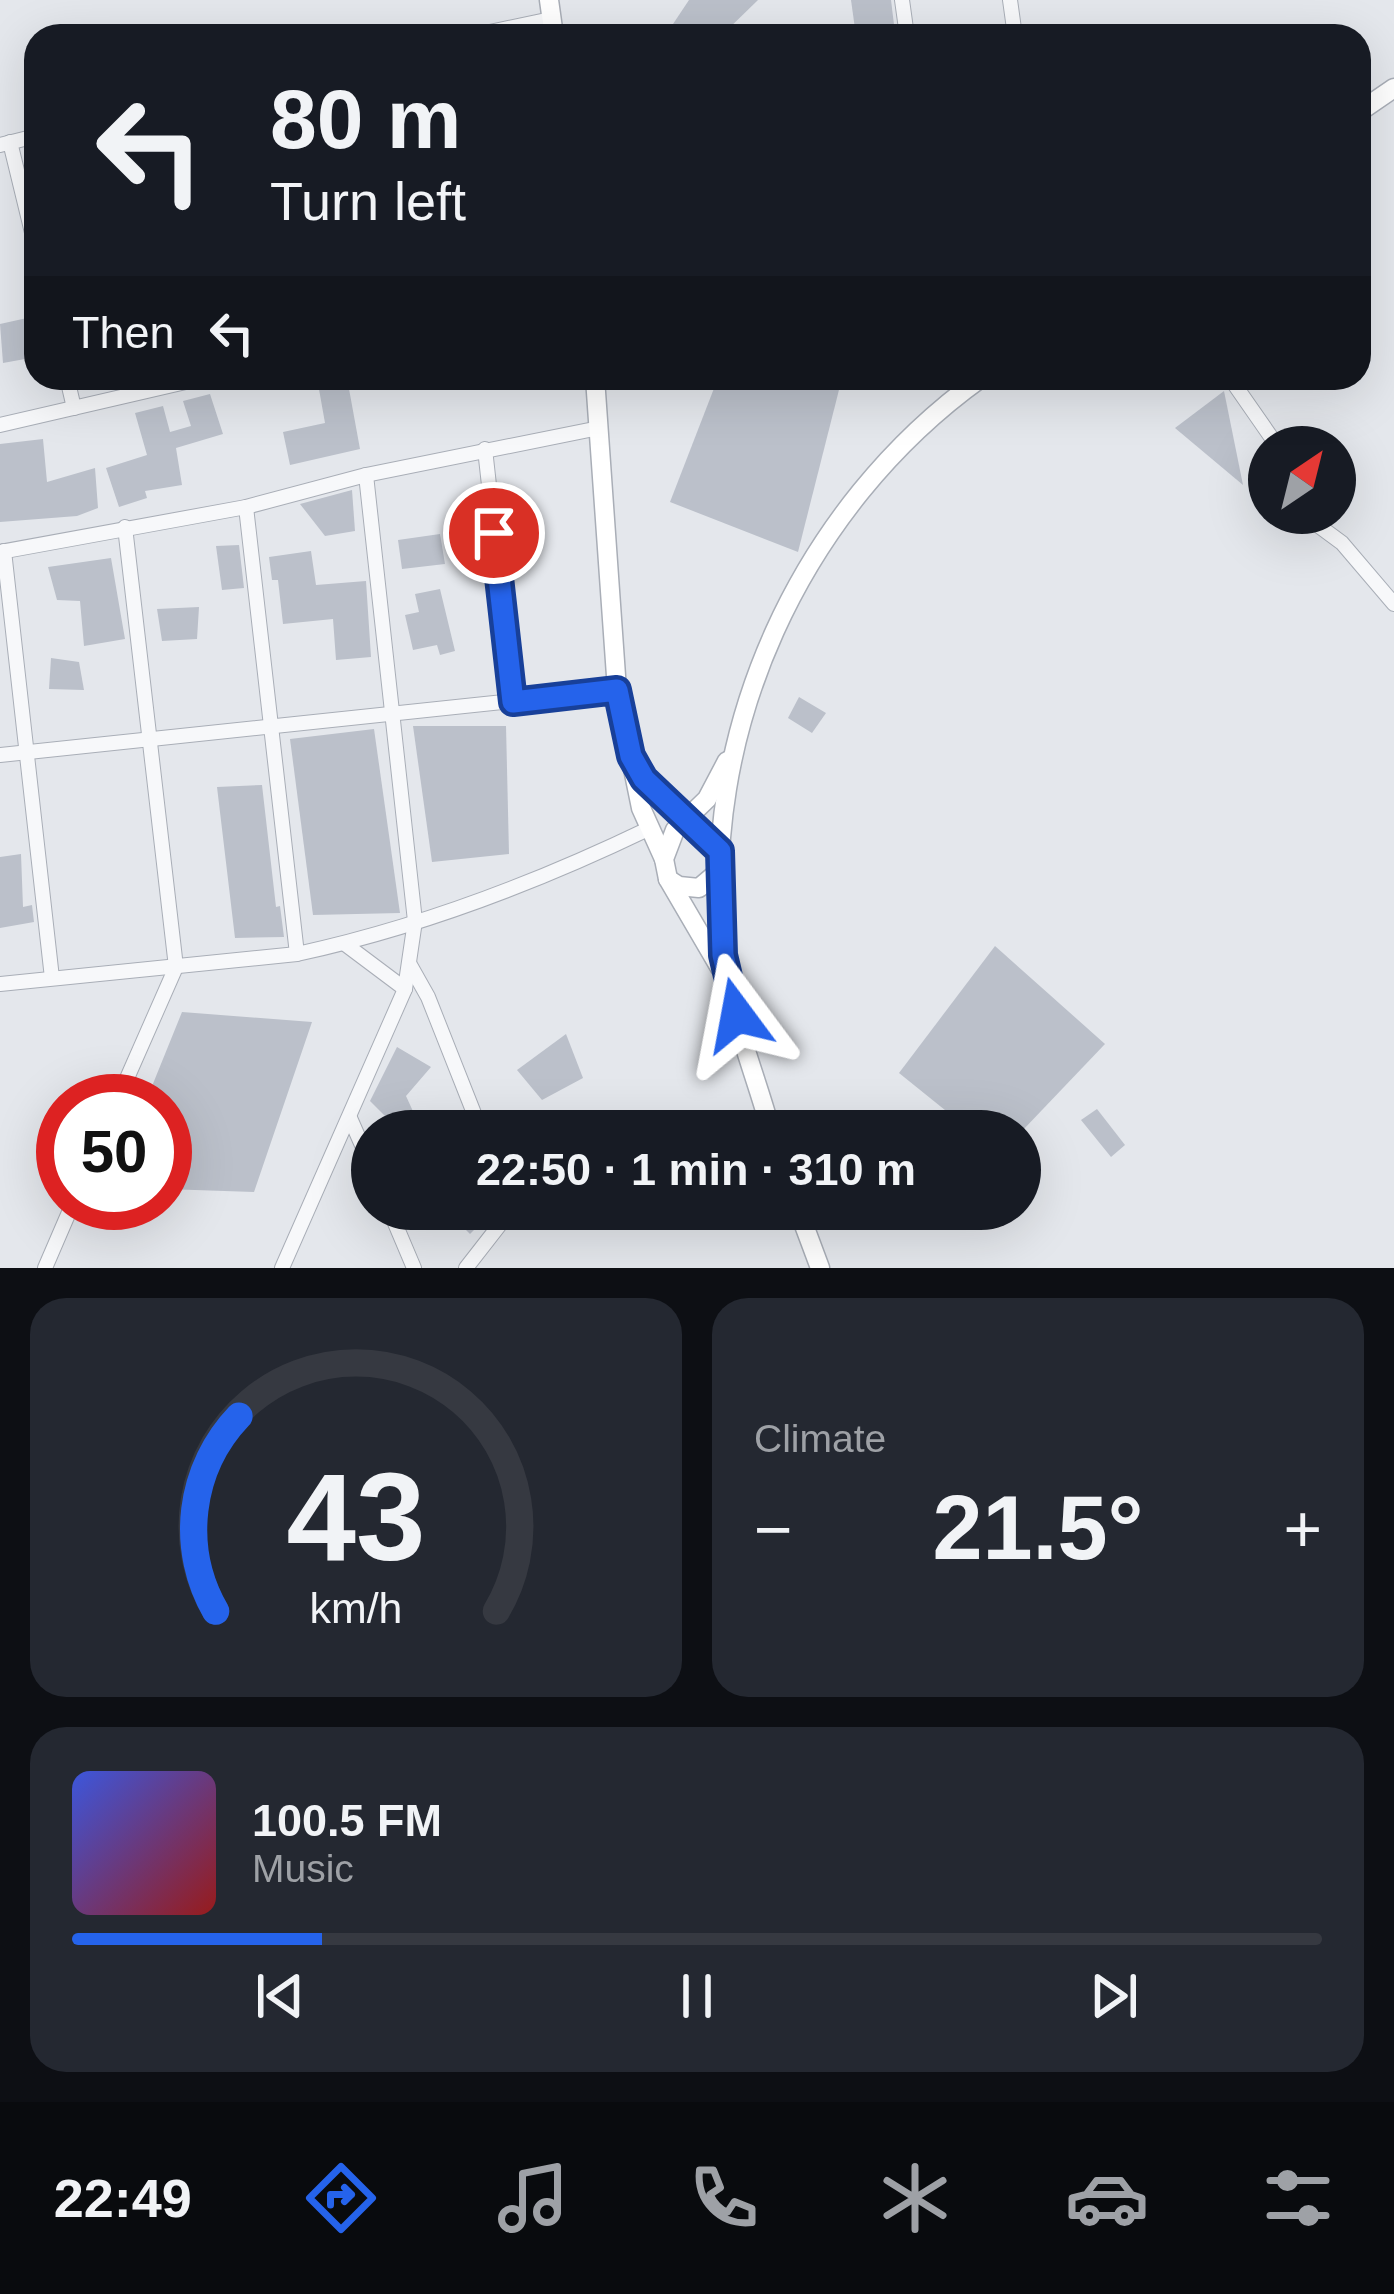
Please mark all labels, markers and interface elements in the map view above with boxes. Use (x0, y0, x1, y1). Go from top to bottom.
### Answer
icon: left (72, 72, 228, 228)
text: 80 m (270, 72, 461, 166)
text: Turn left (270, 171, 466, 231)
icon: left (199, 300, 265, 366)
text: Then (72, 307, 175, 358)
north arrow (1248, 426, 1356, 534)
map controls (1248, 426, 1356, 534)
pin (443, 482, 545, 584)
icon: arrive (461, 500, 527, 566)
position arrow (674, 952, 800, 1078)
speed limit sign: 50 (36, 1074, 192, 1230)
text: 22:50 · 1 min · 310 m (476, 1144, 916, 1195)
text: Climate (754, 1417, 886, 1460)
text: 43 (287, 1447, 425, 1586)
text: 21.5° (932, 1478, 1144, 1578)
text: − (754, 1492, 793, 1566)
text: + (1283, 1492, 1322, 1566)
text: km/h (310, 1583, 402, 1631)
text: 100.5 FM (252, 1795, 442, 1846)
text: Music (252, 1847, 354, 1890)
icon: previous (247, 1963, 313, 2029)
icon: pause (664, 1963, 730, 2029)
icon: next (1081, 1963, 1147, 2029)
icon: directions (299, 2156, 383, 2240)
icon: music (491, 2156, 575, 2240)
icon: phone (682, 2156, 766, 2240)
icon: climate (873, 2156, 957, 2240)
icon: car (1065, 2156, 1149, 2240)
icon: filters (1256, 2156, 1340, 2240)
text: 22:49 (54, 2168, 192, 2228)

